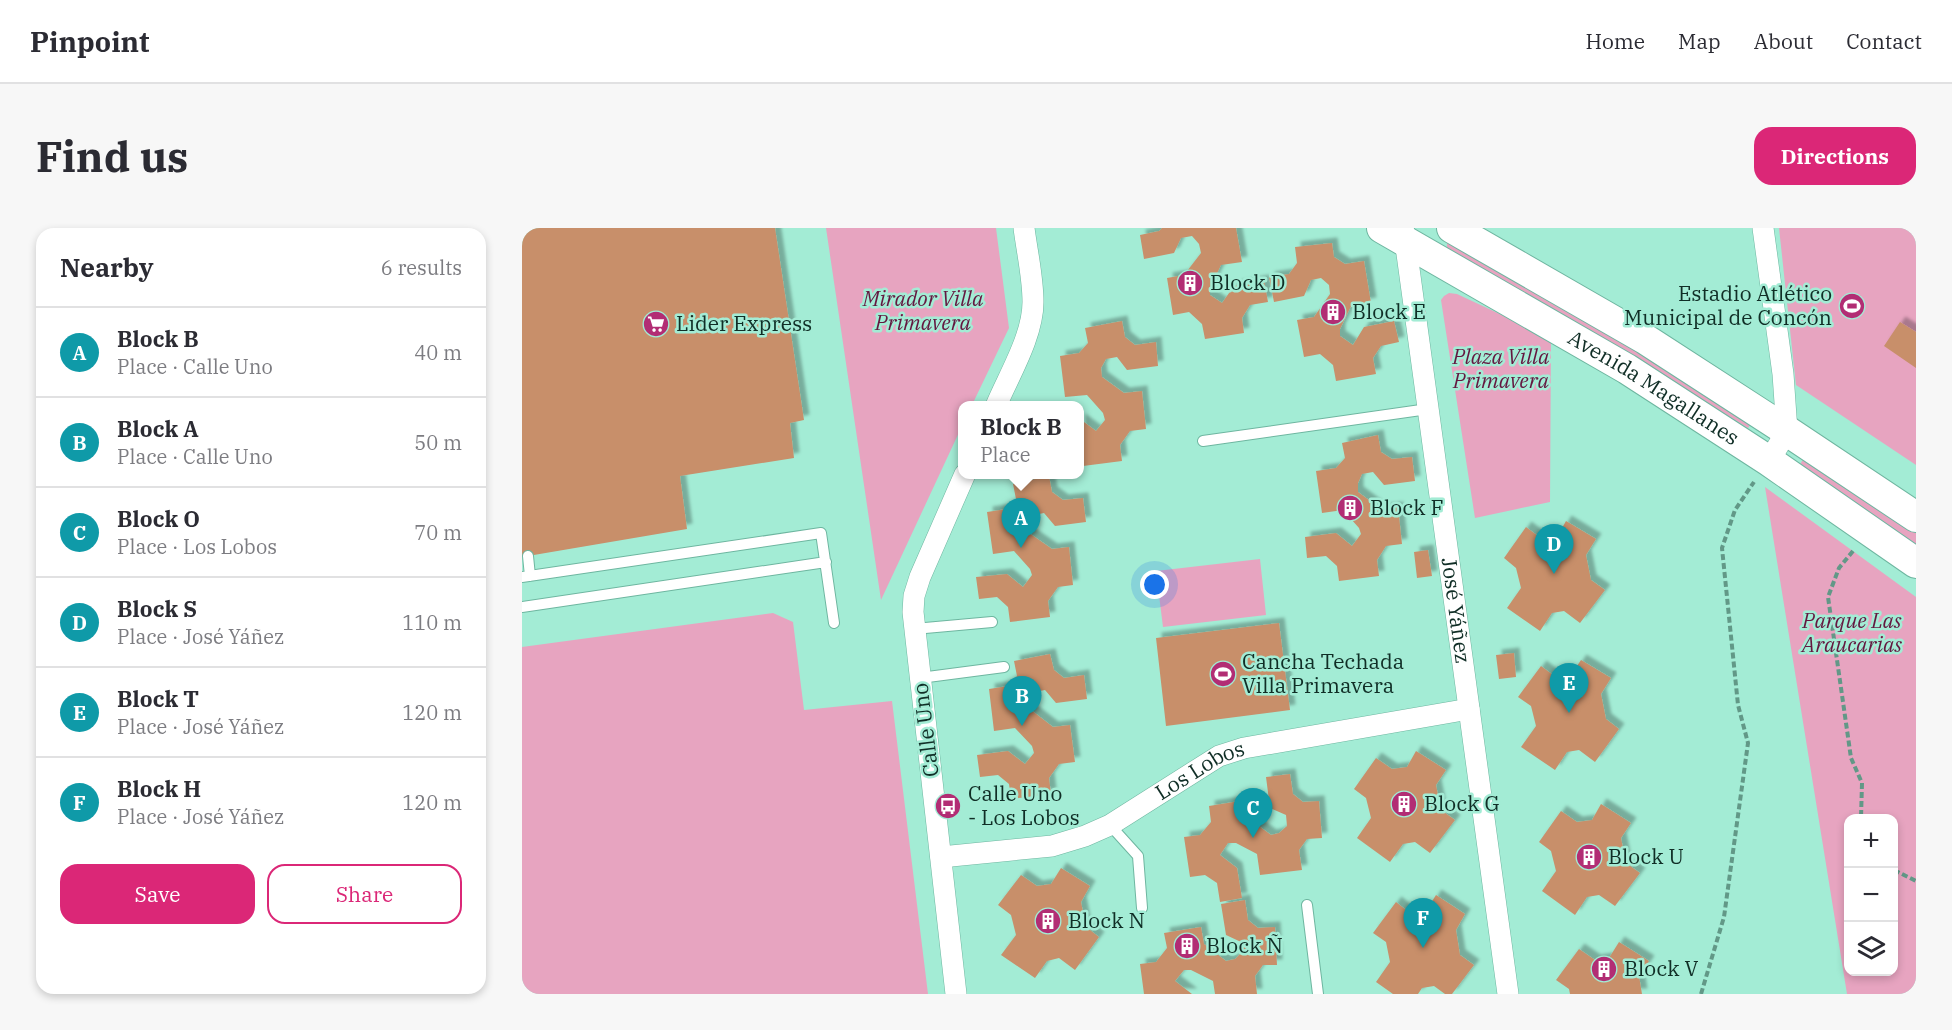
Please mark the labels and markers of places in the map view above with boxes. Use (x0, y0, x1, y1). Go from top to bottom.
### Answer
building icon: Block D (1175, 268, 1205, 298)
place label: Block D (1210, 268, 1285, 296)
place label: Estadio Atlético Municipal de Concón (1624, 279, 1832, 331)
sports icon: Estadio Atlético Municipal de Concón (1837, 291, 1867, 321)
building icon: Block E (1318, 297, 1348, 327)
place label: Block E (1352, 297, 1426, 325)
supermarket icon: Lider Express (641, 309, 671, 339)
place label: Lider Express (676, 309, 812, 337)
building icon: Block F (1335, 493, 1365, 523)
place label: Block F (1370, 493, 1444, 521)
pin: A (1002, 498, 1040, 548)
pin: D (1534, 524, 1574, 574)
place label: Cancha Techada Villa Primavera (1242, 647, 1404, 699)
sports icon: Cancha Techada Villa Primavera (1208, 659, 1238, 689)
pin: E (1550, 664, 1588, 713)
pin: B (1002, 676, 1042, 726)
place label: Calle Uno - Los Lobos (968, 779, 1080, 831)
pin: C (1234, 788, 1272, 838)
building icon: Block G (1389, 789, 1419, 819)
place label: Block G (1424, 789, 1500, 817)
bus stop icon: Calle Uno - Los Lobos (933, 791, 963, 821)
building icon: Block U (1574, 842, 1604, 872)
place label: Block U (1608, 842, 1684, 870)
pin: F (1404, 898, 1442, 948)
building icon: Block N (1033, 906, 1063, 936)
place label: Block N (1068, 906, 1145, 934)
building icon: Block Ñ (1172, 931, 1202, 961)
place label: Block Ñ (1206, 931, 1283, 959)
building icon: Block V (1589, 954, 1619, 984)
place label: Block V (1624, 954, 1698, 982)

